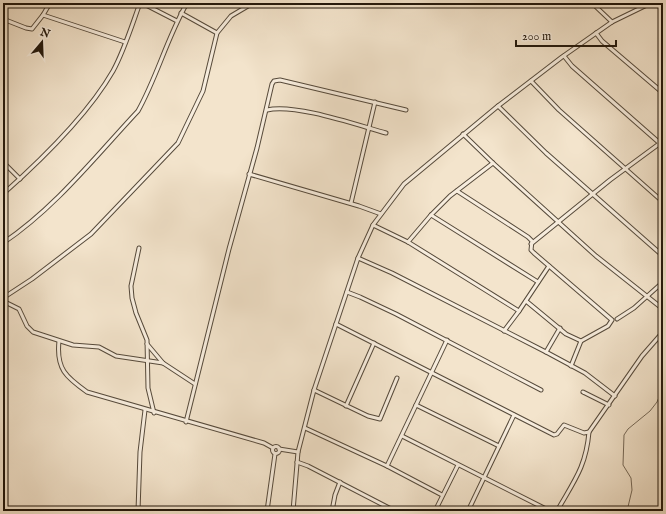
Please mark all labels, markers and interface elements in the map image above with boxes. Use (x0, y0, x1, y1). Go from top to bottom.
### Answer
north arrow (22, 22, 62, 62)
scale bar (516, 22, 616, 48)
text: N (37, 25, 52, 42)
text: 200 m (522, 29, 551, 44)

